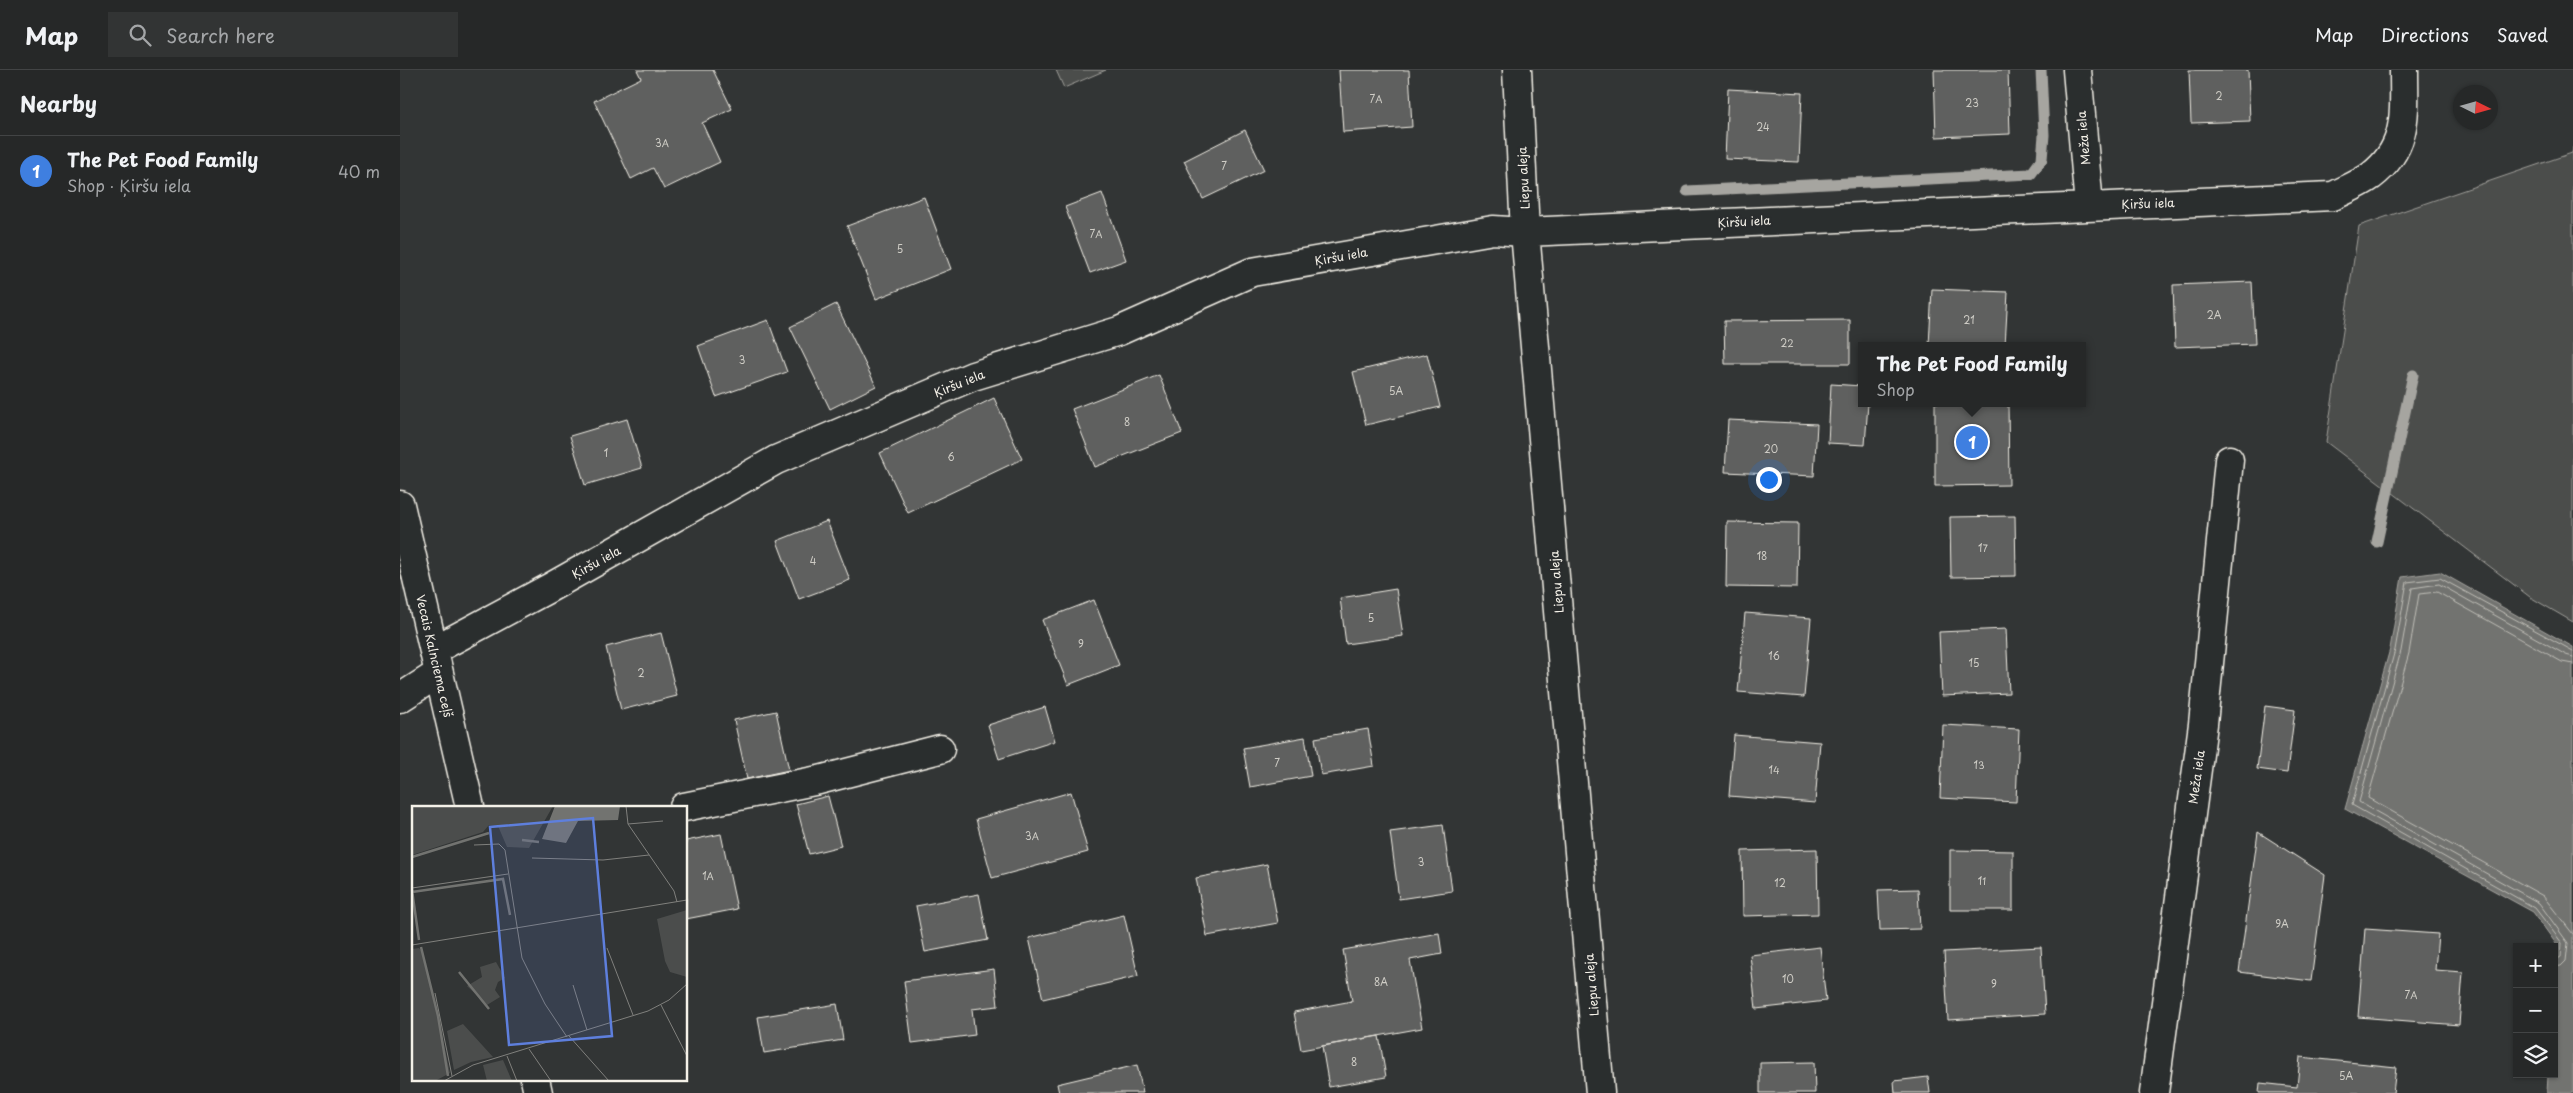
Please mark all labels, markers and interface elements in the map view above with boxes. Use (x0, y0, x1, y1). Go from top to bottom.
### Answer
search box (108, 12, 458, 57)
text: Map (25, 17, 78, 53)
icon: search (126, 21, 154, 49)
text: Search here (166, 21, 275, 49)
text: Map (2315, 21, 2353, 48)
text: Directions (2381, 21, 2469, 48)
text: Saved (2497, 21, 2548, 48)
north arrow (2453, 85, 2498, 130)
text: Nearby (20, 87, 97, 119)
house number: 2 (2215, 88, 2223, 103)
house number: 7A (1370, 91, 1382, 106)
house number: 23 (1965, 95, 1979, 110)
street label: Meža iela (2072, 110, 2094, 166)
house number: 24 (1756, 119, 1770, 134)
house number: 3A (655, 135, 669, 150)
text: The Pet Food Family (67, 145, 258, 173)
street label: Liepu aleja (1512, 146, 1534, 210)
house number: 7 (1221, 158, 1227, 173)
text: 1 (32, 159, 40, 183)
text: 40 m (338, 159, 380, 183)
text: Shop · Ķiršu iela (67, 173, 191, 197)
street label: Ķiršu iela (2121, 193, 2176, 213)
street label: Ķiršu iela (1717, 211, 1772, 231)
house number: 7A (1090, 226, 1102, 241)
house number: 5 (897, 241, 903, 256)
street label: Ķiršu iela (1313, 242, 1369, 269)
house number: 2A (2207, 307, 2222, 322)
house number: 21 (1963, 312, 1975, 327)
house number: 22 (1780, 335, 1794, 350)
popup (1858, 342, 2086, 407)
text: The Pet Food Family (1876, 349, 2068, 377)
house number: 3 (739, 352, 745, 367)
street label: Ķiršu iela (931, 364, 988, 401)
text: Shop (1876, 377, 1915, 401)
house number: 5A (1389, 383, 1403, 398)
house number: 8 (1124, 414, 1130, 429)
pin: 1 (1956, 423, 1988, 461)
house number: 20 (1764, 441, 1778, 456)
house number: 1 (604, 445, 608, 460)
house number: 6 (947, 449, 955, 464)
your location (1756, 467, 1782, 493)
house number: 17 (1978, 540, 1989, 555)
street label: Ķiršu iela (568, 541, 624, 583)
house number: 18 (1757, 548, 1767, 563)
street label: Liepu aleja (1544, 550, 1568, 614)
house number: 4 (810, 553, 817, 568)
street label: Vecais Kalnciema ceļš (412, 593, 458, 720)
house number: 5 (1368, 610, 1374, 625)
house number: 9 (1078, 636, 1084, 651)
house number: 16 (1768, 648, 1780, 663)
house number: 15 (1969, 655, 1979, 670)
house number: 2 (637, 665, 645, 680)
street label: Meža iela (2183, 748, 2209, 805)
house number: 7 (1274, 755, 1280, 770)
house number: 13 (1973, 757, 1985, 772)
house number: 14 (1768, 762, 1780, 777)
inset map (412, 806, 688, 1080)
house number: 3A (1025, 828, 1039, 843)
house number: 3 (1418, 854, 1424, 869)
house number: 1A (702, 868, 714, 883)
house number: 11 (1978, 873, 1986, 888)
house number: 12 (1774, 875, 1786, 890)
house number: 9A (2275, 916, 2289, 931)
map controls (2513, 943, 2558, 1078)
button: + (2513, 943, 2558, 988)
street label: Liepu aleja (1579, 953, 1603, 1017)
house number: 10 (1782, 971, 1794, 986)
house number: 8A (1374, 974, 1388, 989)
house number: 9 (1991, 976, 1997, 991)
house number: 7A (2405, 987, 2417, 1002)
button: − (2513, 988, 2558, 1033)
button: layers (2513, 1033, 2558, 1078)
house number: 8 (1351, 1054, 1357, 1069)
house number: 5A (2339, 1068, 2353, 1083)

